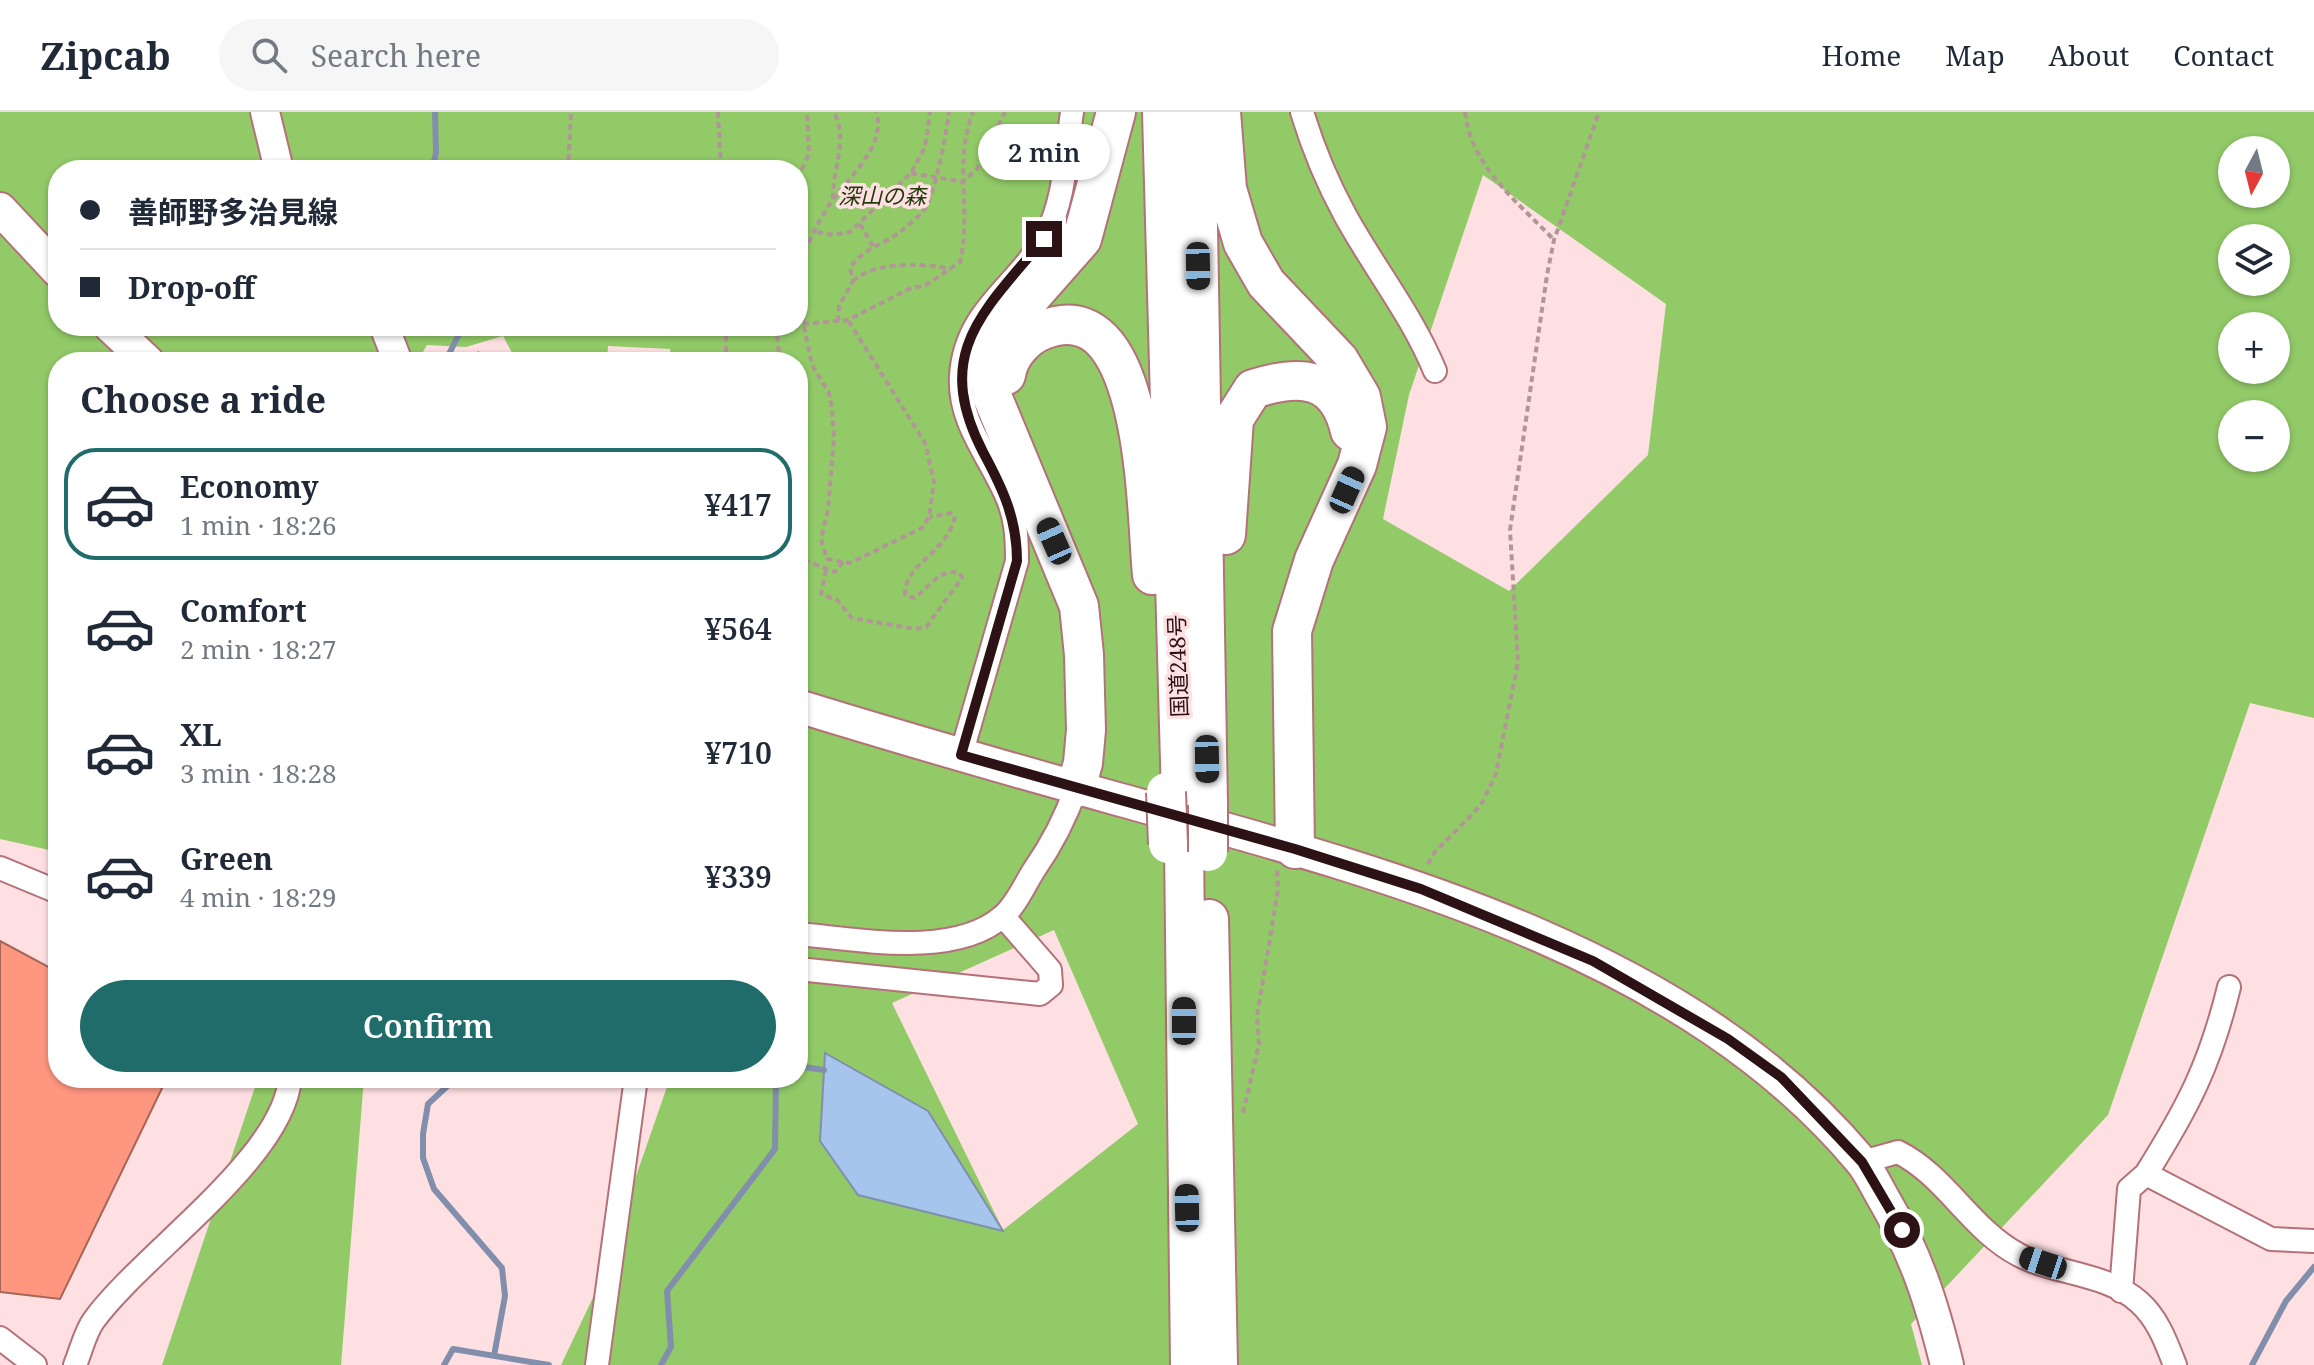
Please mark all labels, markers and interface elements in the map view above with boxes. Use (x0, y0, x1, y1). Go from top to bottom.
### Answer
search box (219, 19, 779, 91)
text: Zipcab (40, 29, 171, 81)
icon: search (247, 33, 291, 77)
text: Search here (311, 35, 481, 76)
text: Home (1822, 36, 1901, 74)
text: Map (1945, 36, 2005, 74)
text: About (2049, 36, 2129, 74)
text: Contact (2173, 36, 2274, 74)
callout: 2 min (978, 123, 1110, 179)
text: 2 min (1008, 134, 1080, 170)
north arrow (2218, 136, 2290, 208)
map controls (2218, 136, 2290, 472)
park label: 深山の森 (838, 180, 928, 210)
text: 善師野多治見線 (128, 191, 338, 232)
route end (1026, 221, 1062, 257)
button: layers (2218, 224, 2290, 296)
car (1186, 242, 1210, 290)
text: Drop-off (128, 267, 255, 308)
button: + (2218, 312, 2290, 384)
text: Choose a ride (80, 375, 326, 424)
button: − (2218, 400, 2290, 472)
car (1326, 463, 1368, 517)
text: Economy (180, 466, 319, 507)
icon: car (84, 468, 156, 540)
text: ¥417 (704, 484, 772, 525)
text: 1 min · 18:26 (180, 507, 337, 543)
car (1033, 514, 1075, 568)
text: Comfort (180, 590, 307, 631)
icon: car (84, 592, 156, 664)
text: ¥564 (704, 608, 772, 649)
street label: 国道248号 (1160, 614, 1194, 718)
text: 2 min · 18:27 (180, 631, 337, 667)
text: XL (180, 714, 222, 755)
icon: car (84, 716, 156, 788)
text: ¥710 (704, 732, 772, 773)
car (1195, 735, 1219, 783)
text: 3 min · 18:28 (180, 755, 337, 791)
text: Green (180, 838, 273, 879)
icon: car (84, 840, 156, 912)
text: ¥339 (704, 856, 772, 897)
text: 4 min · 18:29 (180, 879, 337, 915)
button: Confirm (80, 980, 776, 1072)
car (1172, 997, 1196, 1045)
car (1175, 1184, 1199, 1232)
route start (1884, 1212, 1920, 1248)
car (2016, 1244, 2070, 1282)

